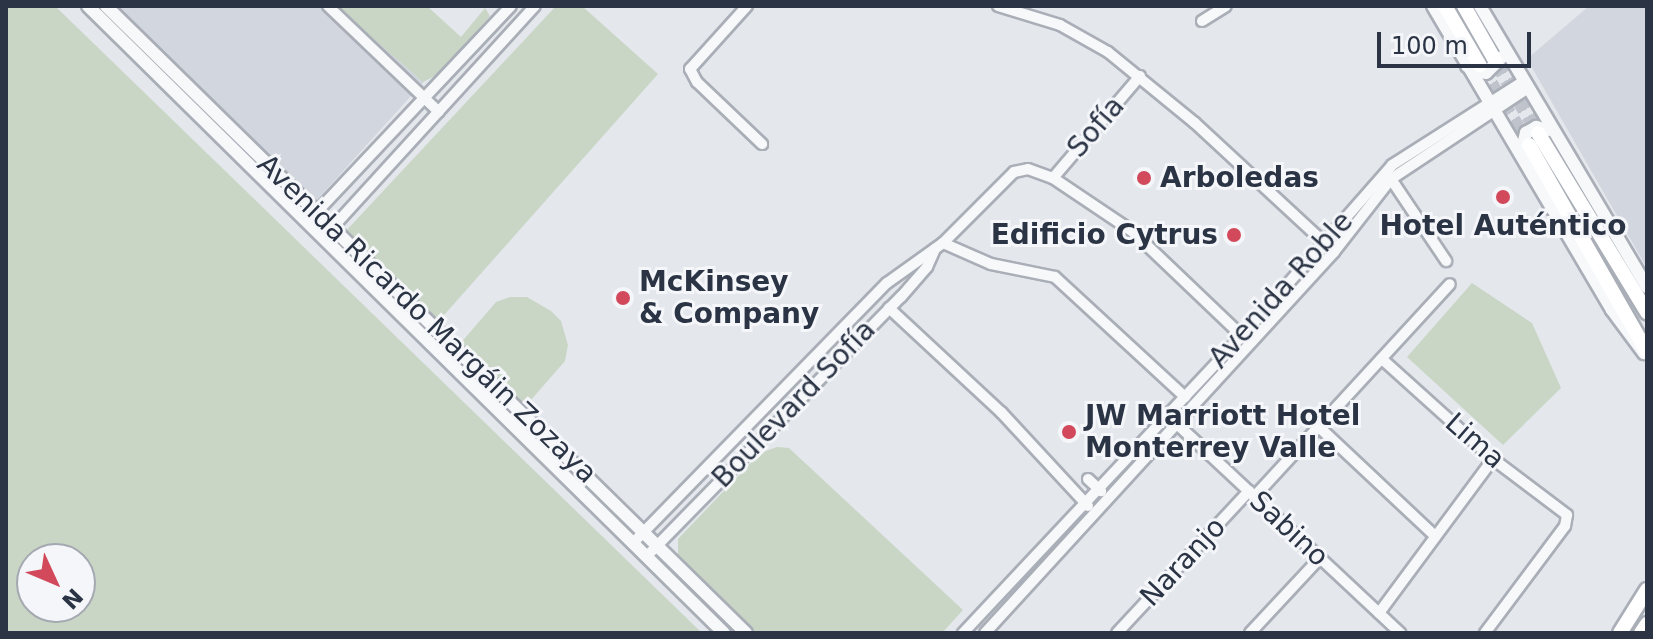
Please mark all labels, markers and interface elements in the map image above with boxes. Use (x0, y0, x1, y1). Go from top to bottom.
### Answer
scale bar (1381, 16, 1535, 66)
text: 100 m (1391, 32, 1468, 60)
street label: Sofía (1060, 90, 1132, 164)
street label: Avenida Ricardo Margáin Zozaya (250, 148, 604, 490)
place label: Arboledas (1160, 161, 1319, 195)
marker: Arboledas (1135, 169, 1153, 187)
marker: Hotel Auténtico (1494, 188, 1512, 206)
street label: Avenida Roble (1202, 205, 1360, 375)
place label: Hotel Auténtico (1379, 209, 1627, 243)
place label: Edificio Cytrus (991, 218, 1218, 252)
marker: Edificio Cytrus (1225, 226, 1243, 244)
place label: McKinsey & Company (639, 265, 819, 331)
marker: McKinsey & Company (614, 289, 632, 307)
street label: Boulevard Sofía (705, 313, 883, 495)
place label: JW Marriott Hotel Monterrey Valle (1085, 399, 1360, 465)
street label: Lima (1438, 406, 1512, 476)
marker: JW Marriott Hotel Monterrey Valle (1060, 423, 1078, 441)
street label: Sabino (1243, 484, 1335, 574)
street label: Naranjo (1133, 511, 1233, 613)
north arrow (16, 543, 96, 623)
text: N (57, 583, 88, 614)

